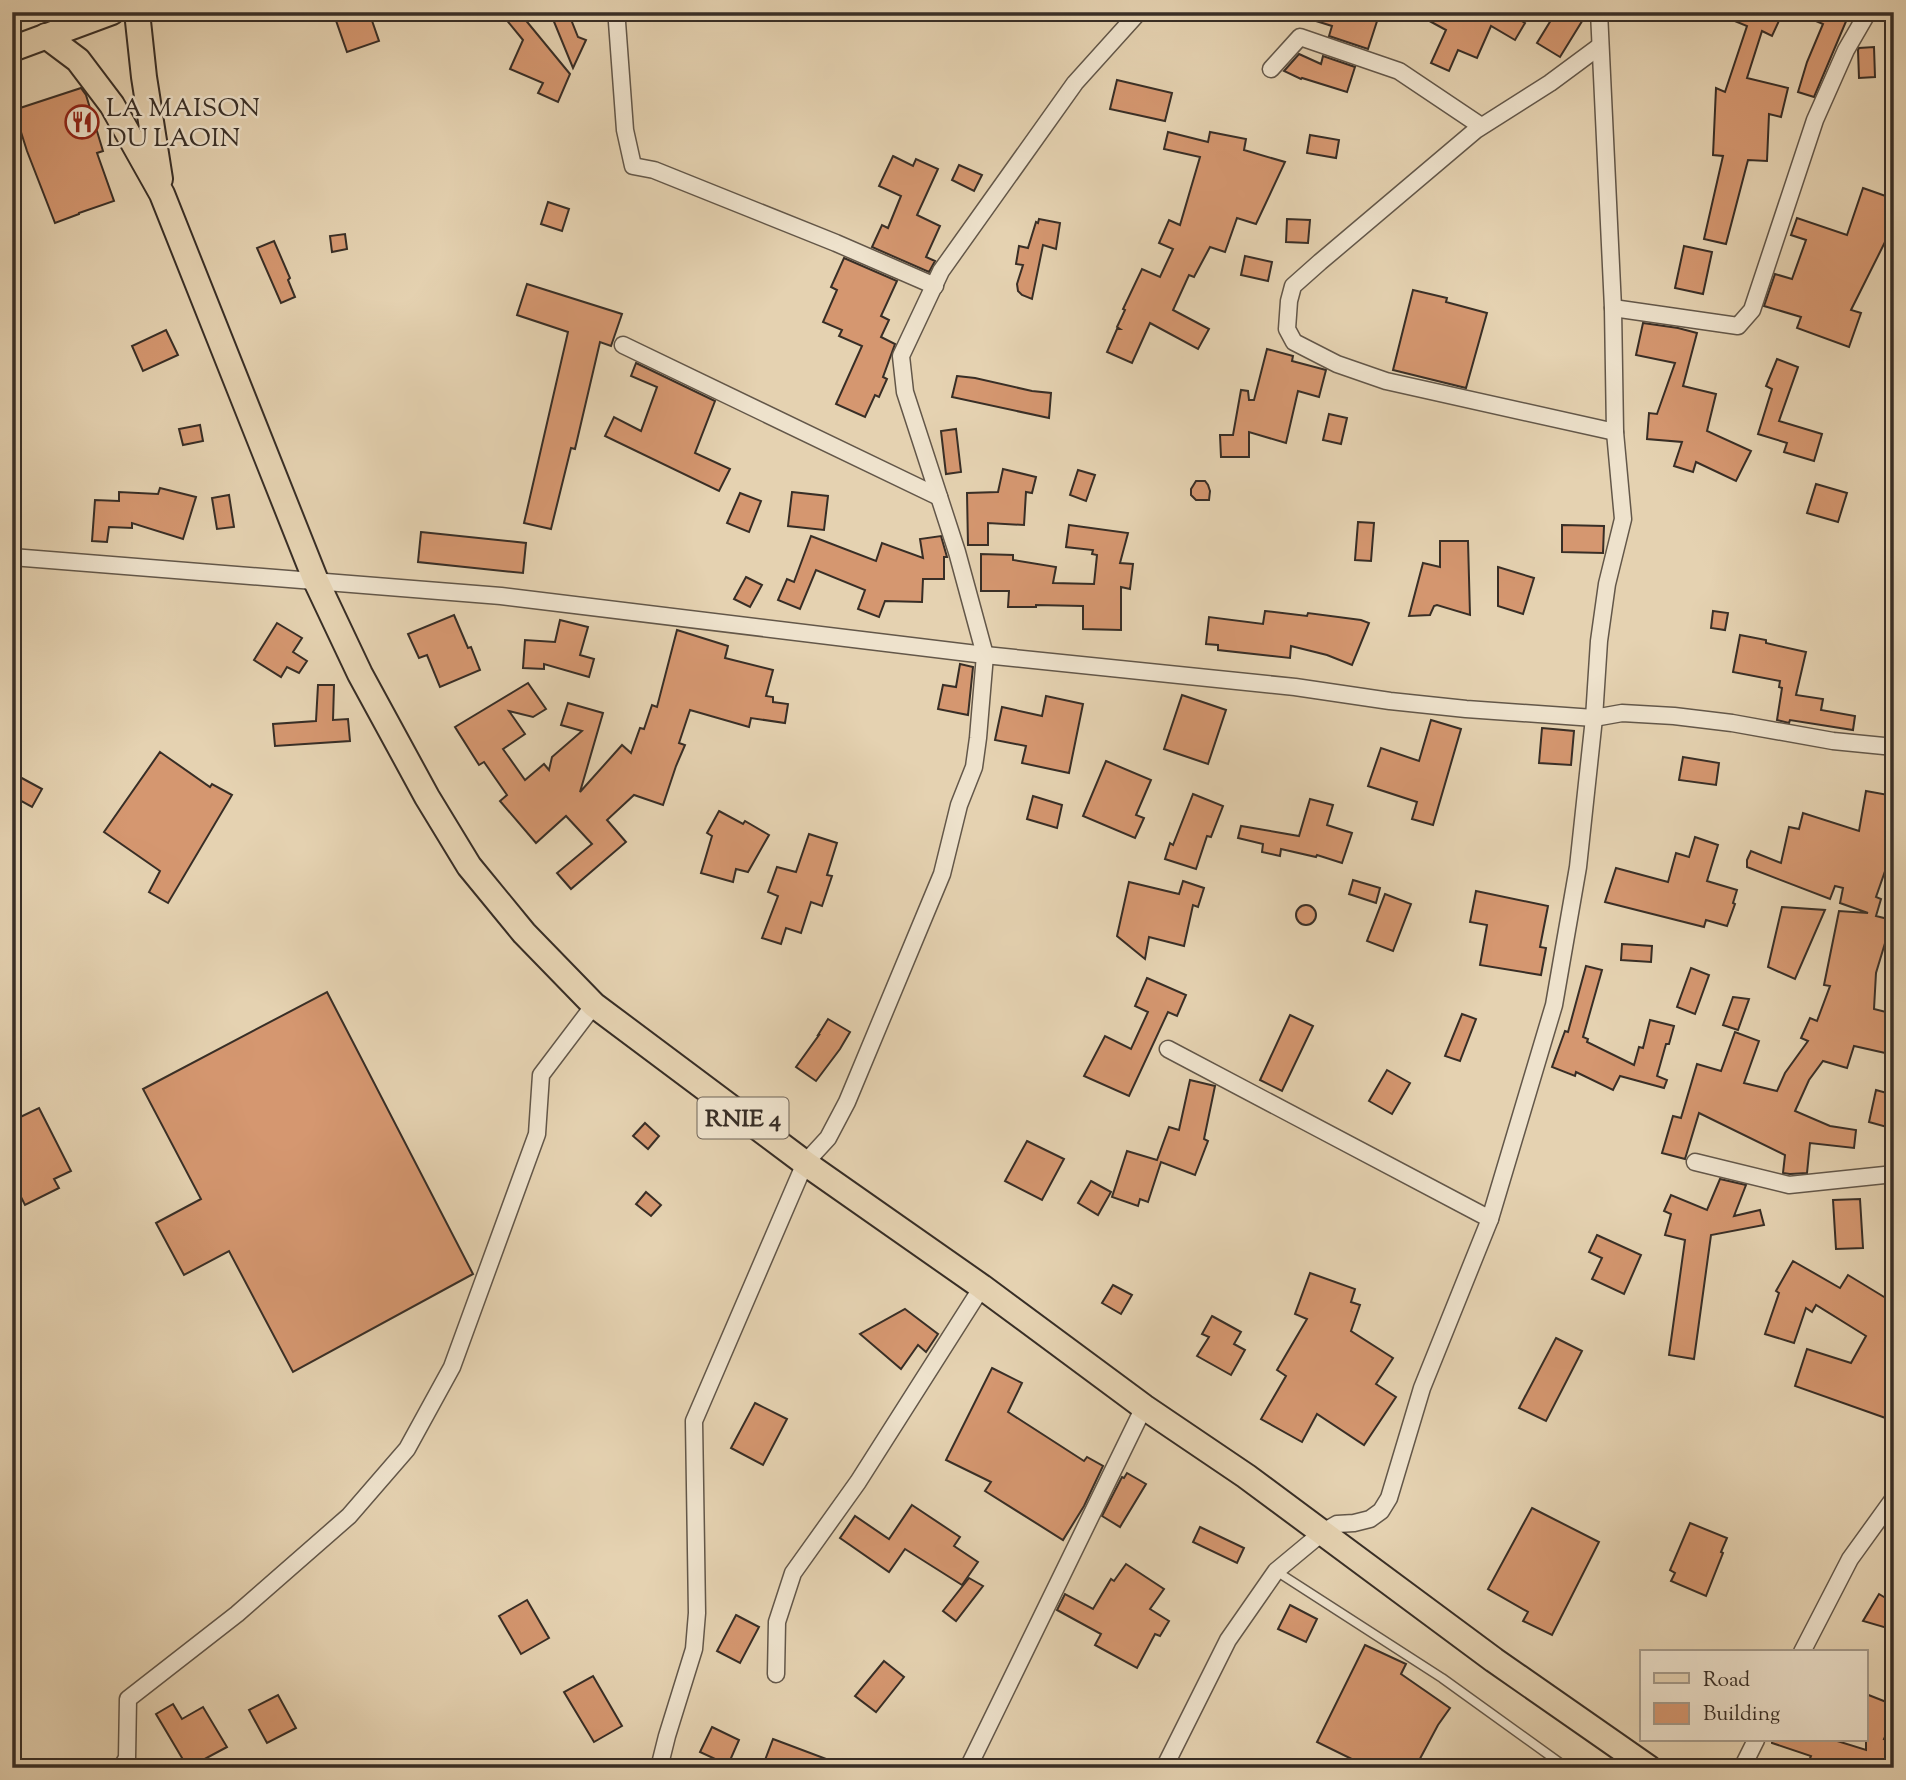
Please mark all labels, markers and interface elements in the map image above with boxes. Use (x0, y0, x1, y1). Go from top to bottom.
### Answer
place label: LA MAISON DU LAOIN (106, 91, 260, 158)
restaurant icon: LA MAISON DU LAOIN (63, 103, 101, 141)
road number: RNIE 4 (698, 1098, 788, 1138)
legend (1640, 1650, 1868, 1742)
text: Road (1703, 1666, 1750, 1696)
text: Building (1703, 1700, 1780, 1730)

